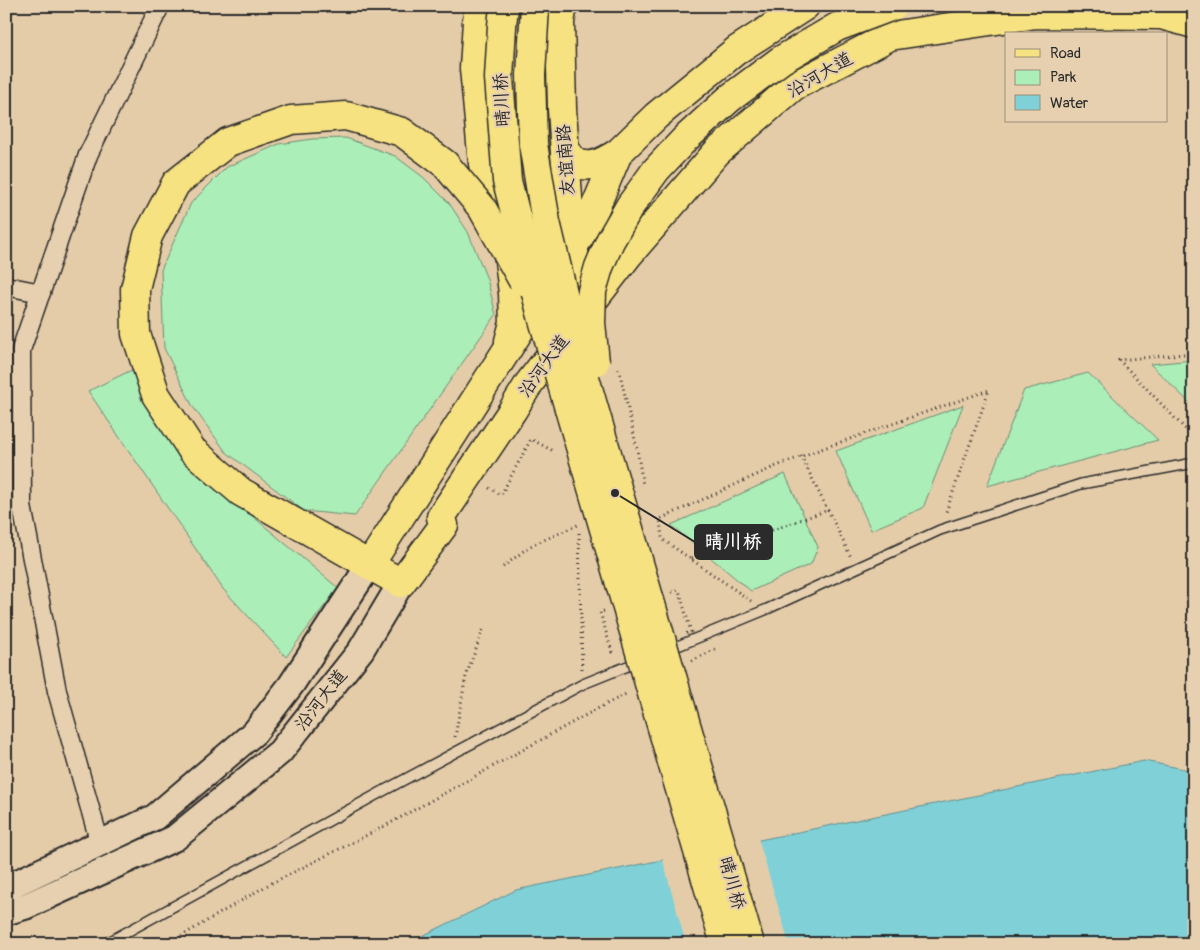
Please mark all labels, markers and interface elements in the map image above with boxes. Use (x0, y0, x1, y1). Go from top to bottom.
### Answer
legend (1005, 32, 1168, 122)
text: Road (1050, 44, 1081, 63)
street label: 沿河大道 (783, 47, 857, 103)
text: Park (1050, 68, 1077, 87)
street label: 晴川桥 (489, 72, 515, 128)
text: Water (1050, 94, 1089, 113)
street label: 友谊南路 (552, 123, 580, 197)
street label: 沿河大道 (514, 330, 574, 402)
callout: 晴川桥 (695, 525, 772, 559)
text: 晴川桥 (704, 530, 762, 554)
street label: 沿河大道 (290, 665, 352, 735)
street label: 晴川桥 (714, 854, 750, 912)

